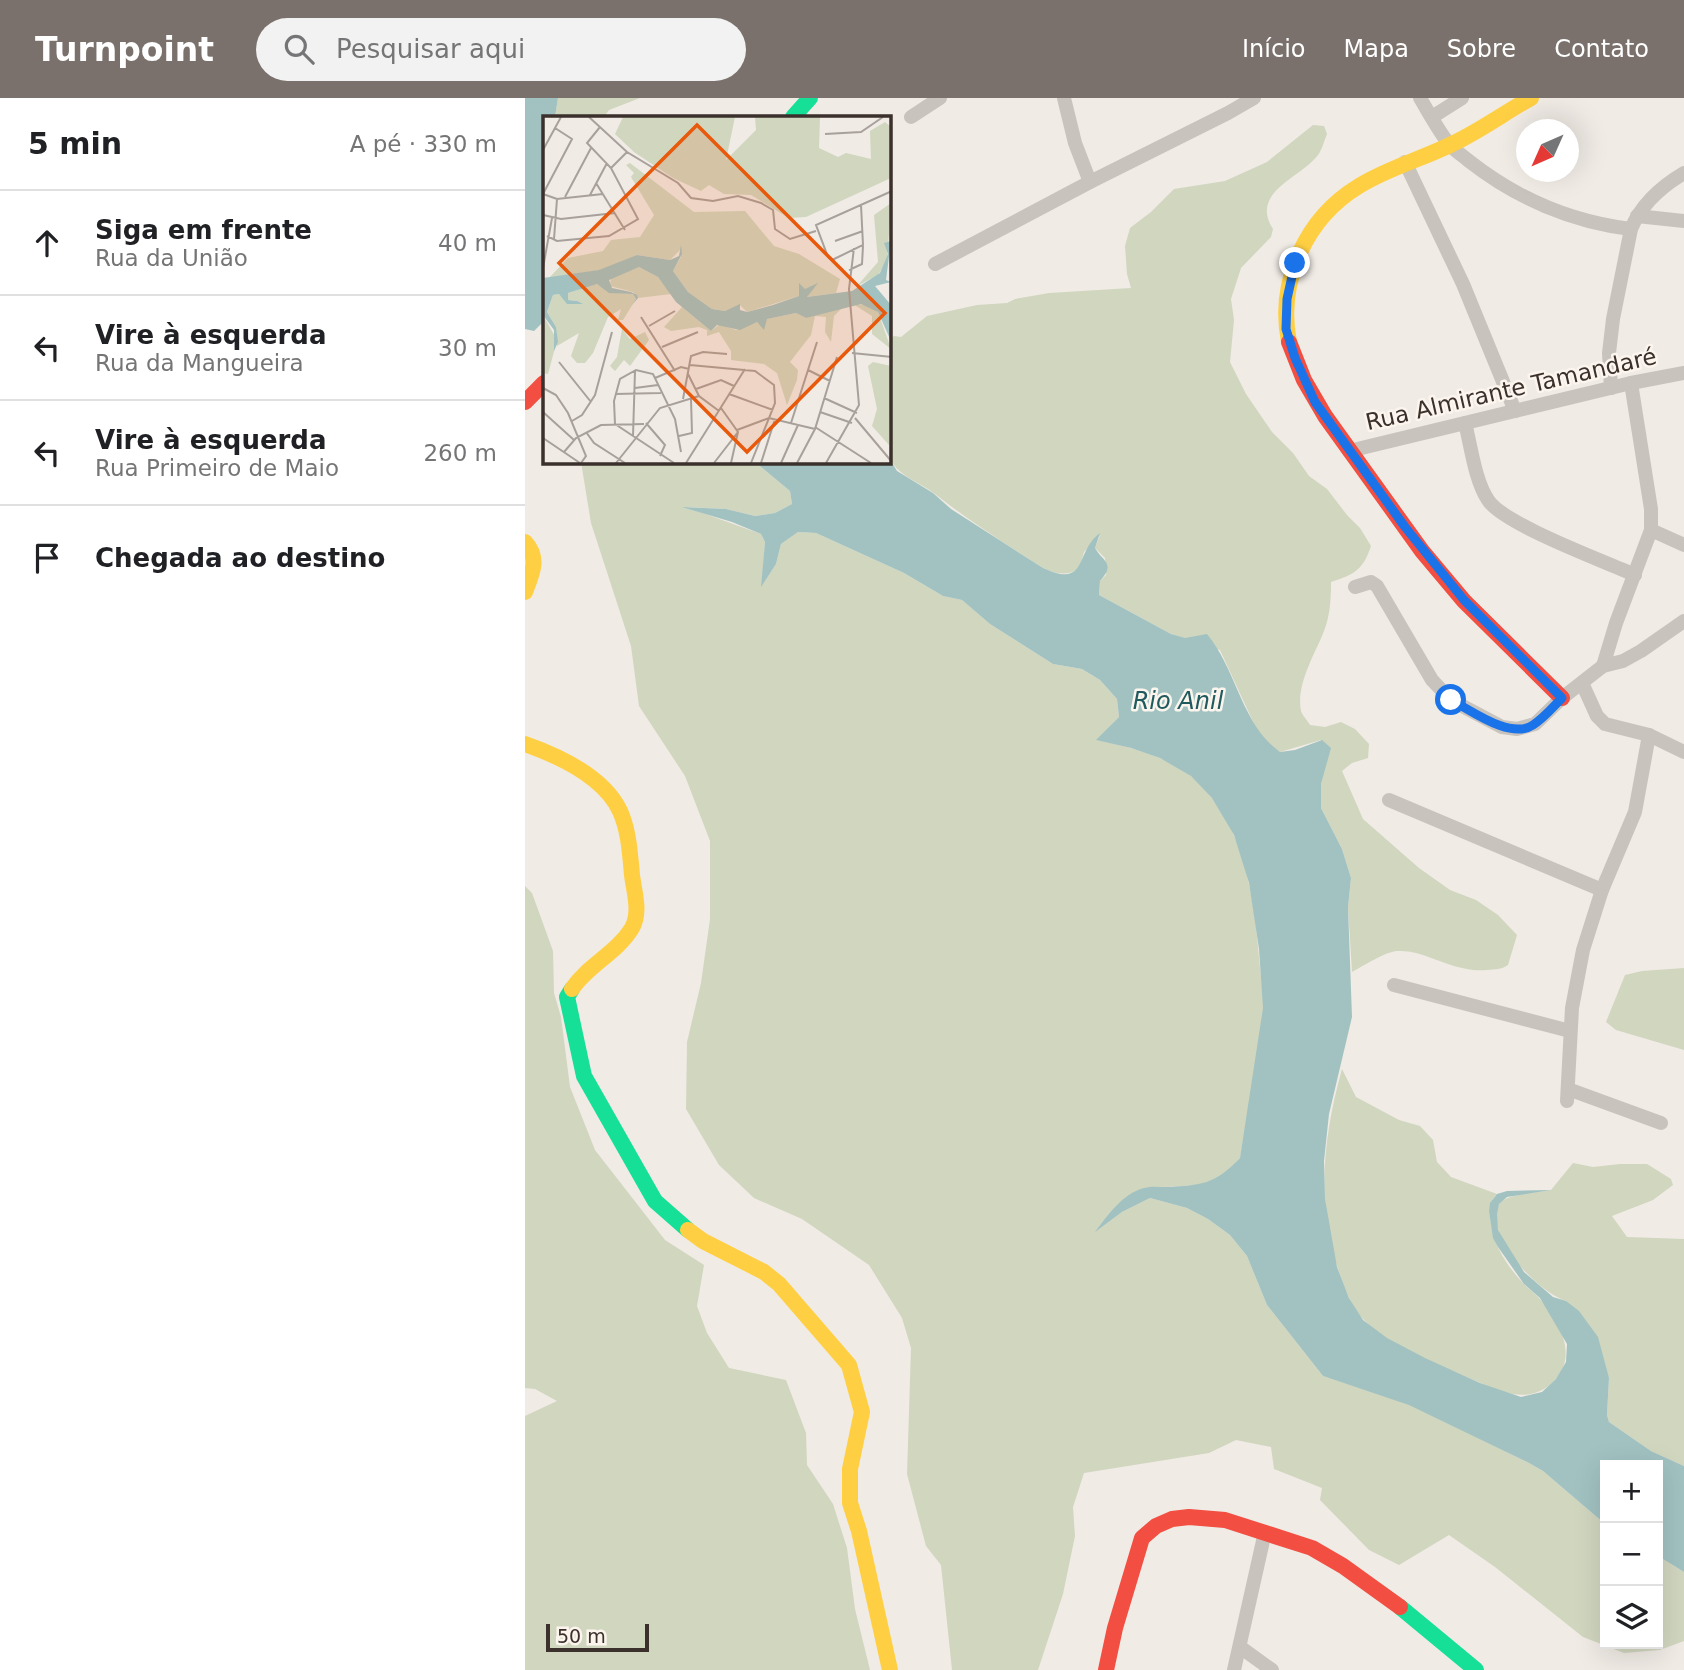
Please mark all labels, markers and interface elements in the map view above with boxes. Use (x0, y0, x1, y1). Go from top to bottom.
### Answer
search box (256, 18, 746, 81)
text: Turnpoint (35, 30, 214, 69)
icon: search (280, 30, 318, 68)
text: Pesquisar aqui (336, 34, 525, 64)
text: Início (1242, 35, 1306, 63)
text: Mapa (1344, 35, 1409, 63)
text: Sobre (1447, 35, 1516, 63)
text: Contato (1554, 35, 1649, 63)
inset map (543, 116, 891, 464)
north arrow (1516, 119, 1579, 182)
text: 5 min (28, 126, 122, 161)
text: A pé · 330 m (350, 131, 497, 157)
text: Siga em frente (95, 215, 312, 245)
icon: ahead (28, 224, 66, 262)
text: 40 m (438, 230, 497, 256)
text: Rua da União (95, 245, 248, 271)
route end (1279, 247, 1310, 278)
text: Vire à esquerda (95, 320, 327, 350)
icon: left (28, 329, 66, 367)
text: 30 m (438, 335, 497, 361)
street label: Rua Almirante Tamandaré (1363, 343, 1659, 435)
text: Rua da Mangueira (95, 350, 304, 376)
text: Vire à esquerda (95, 425, 327, 455)
icon: left (28, 434, 66, 472)
text: 260 m (423, 440, 497, 466)
text: Rua Primeiro de Maio (95, 455, 339, 481)
icon: arrive (28, 539, 66, 577)
text: Chegada ao destino (95, 543, 385, 573)
route start (1435, 684, 1466, 715)
water label: Rio Anil (1133, 687, 1224, 715)
map controls (1600, 1460, 1663, 1649)
button: + (1600, 1460, 1663, 1523)
button: − (1600, 1523, 1663, 1586)
button: layers (1600, 1586, 1663, 1649)
scale bar (546, 1621, 649, 1653)
text: 50 m (557, 1625, 606, 1647)

